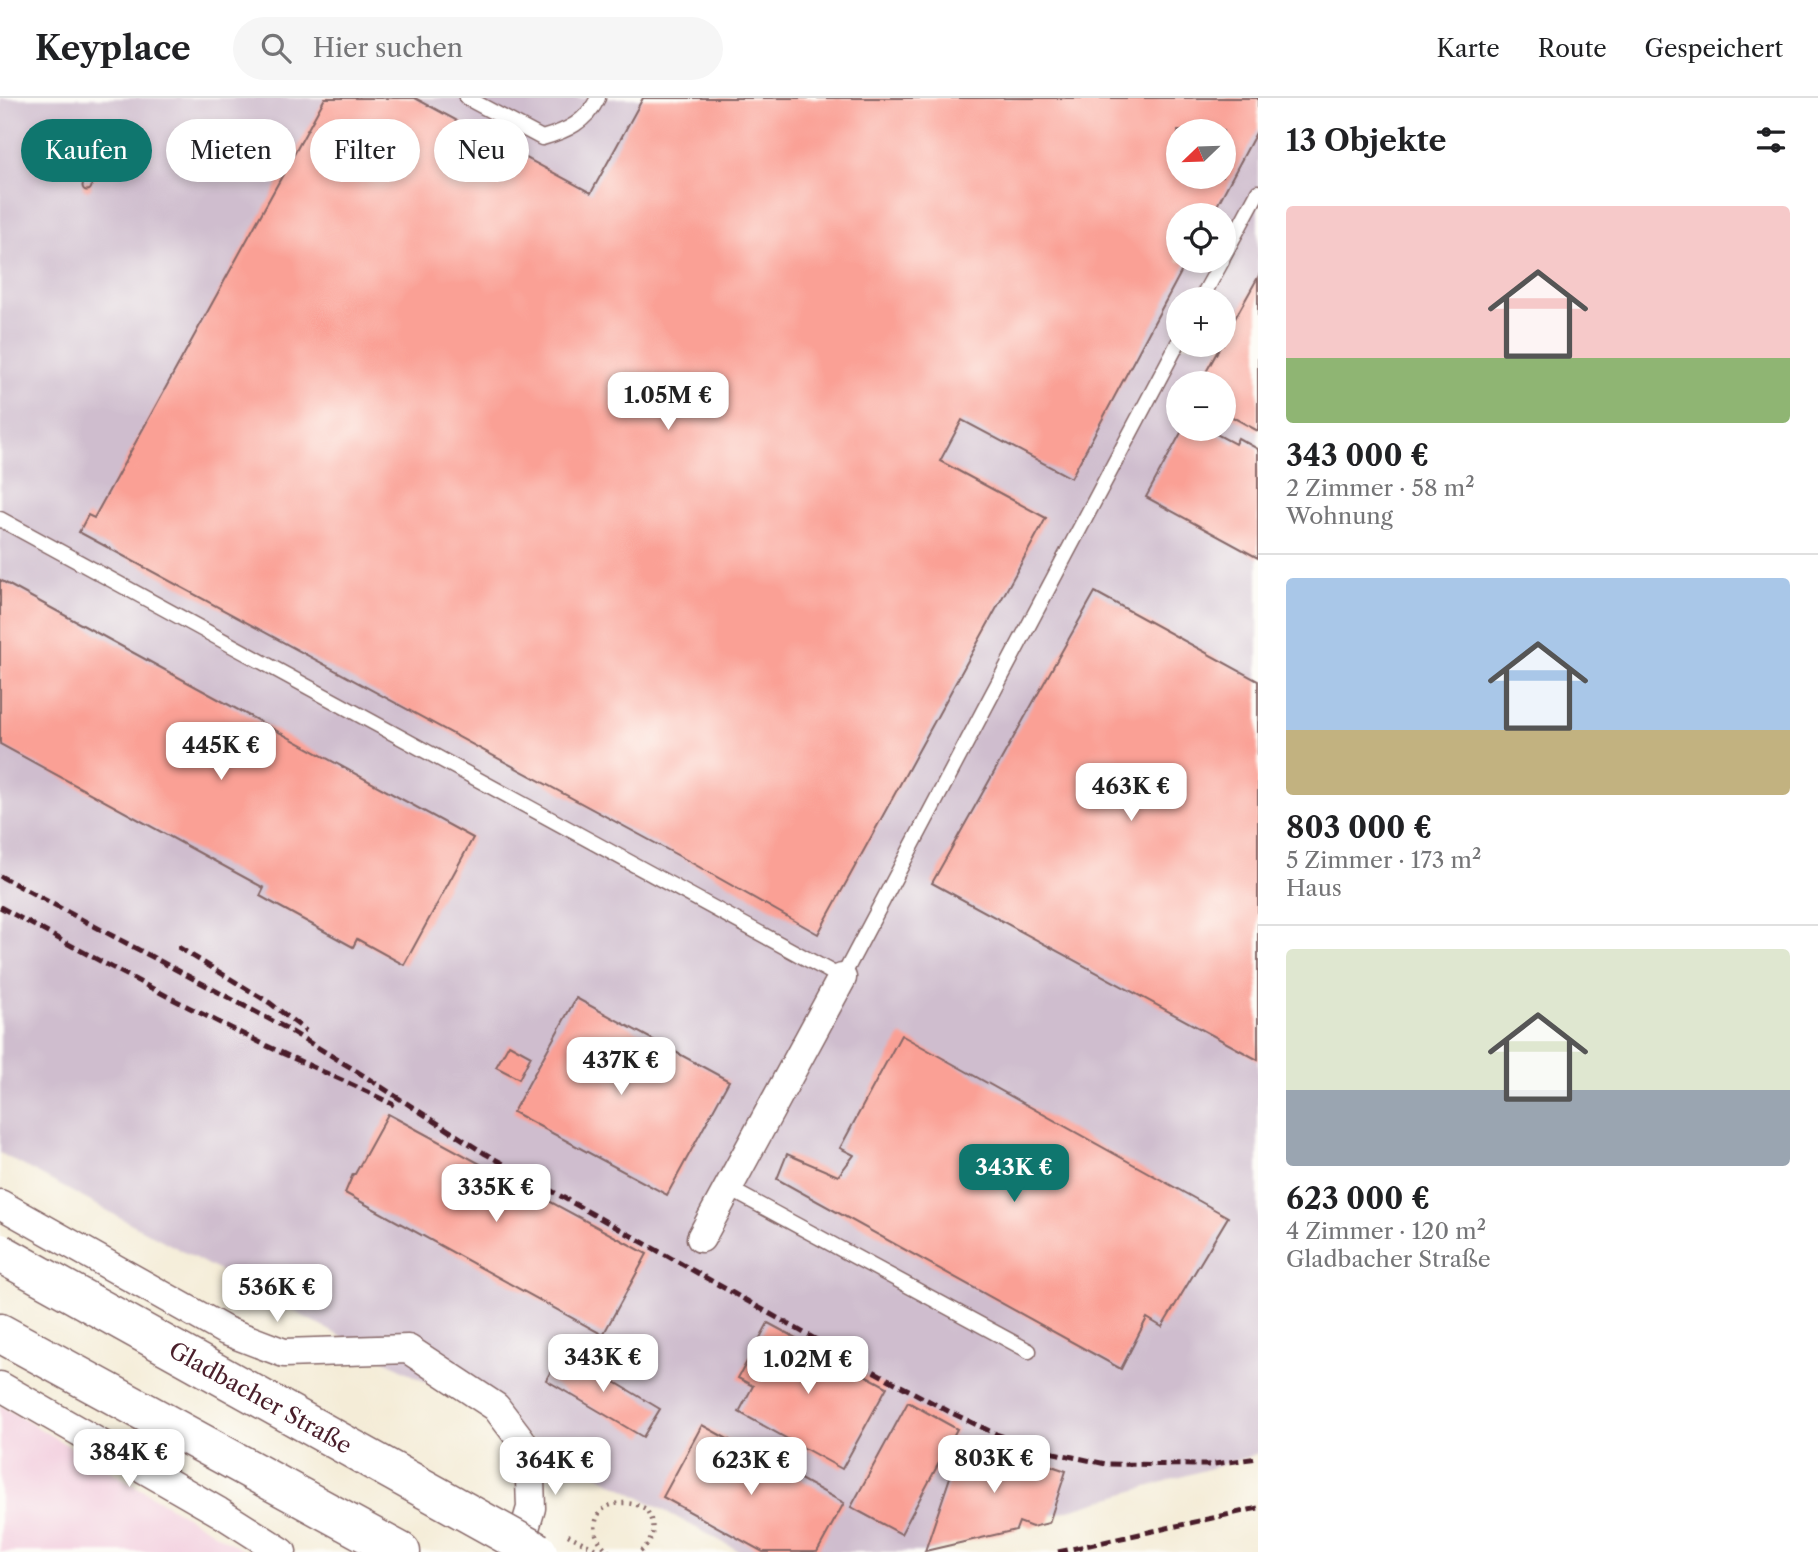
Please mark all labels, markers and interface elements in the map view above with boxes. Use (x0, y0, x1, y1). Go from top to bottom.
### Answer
search box (233, 17, 723, 80)
text: Keyplace (35, 28, 191, 69)
icon: search (257, 29, 295, 67)
text: Hier suchen (313, 32, 463, 64)
text: Karte (1436, 34, 1500, 63)
text: Route (1538, 34, 1607, 63)
text: Gespeichert (1645, 34, 1783, 63)
chip: Kaufen (21, 119, 152, 182)
chip: Mieten (166, 119, 296, 182)
chip: Filter (310, 119, 420, 182)
chip: Neu (434, 119, 529, 182)
north arrow (1166, 119, 1236, 189)
map controls (1166, 119, 1236, 441)
icon: filters (1752, 121, 1790, 159)
text: 13 Objekte (1286, 122, 1446, 159)
button: locate (1166, 203, 1236, 273)
icon: home (1475, 251, 1601, 377)
button: + (1166, 287, 1236, 357)
button: − (1166, 371, 1236, 441)
pin: 1.05M € (603, 372, 733, 432)
text: 1.05M € (624, 381, 712, 409)
text: 343 000 € (1286, 437, 1429, 474)
text: 2 Zimmer · 58 m² (1286, 474, 1475, 502)
text: Wohnung (1286, 502, 1393, 530)
icon: home (1475, 623, 1601, 749)
pin: 445K € (164, 722, 278, 782)
text: 445K € (182, 731, 260, 759)
pin: 463K € (1074, 764, 1188, 823)
text: 463K € (1092, 772, 1170, 800)
text: 803 000 € (1286, 809, 1432, 846)
text: 5 Zimmer · 173 m² (1286, 846, 1481, 874)
text: Haus (1286, 874, 1342, 902)
icon: home (1475, 994, 1601, 1120)
pin: 437K € (564, 1038, 678, 1097)
text: 437K € (583, 1046, 659, 1074)
pin: 343K € (957, 1144, 1071, 1204)
text: 343K € (975, 1153, 1053, 1181)
pin: 335K € (439, 1164, 553, 1224)
text: 335K € (458, 1173, 534, 1201)
text: 623 000 € (1286, 1180, 1430, 1217)
text: 4 Zimmer · 120 m² (1286, 1217, 1486, 1245)
text: Gladbacher Straße (1286, 1245, 1491, 1273)
pin: 536K € (220, 1264, 334, 1324)
text: 536K € (238, 1273, 316, 1301)
pin: 343K € (546, 1334, 660, 1394)
street label: Gladbacher Straße (164, 1336, 357, 1460)
pin: 1.02M € (743, 1336, 873, 1396)
text: 343K € (564, 1343, 642, 1371)
text: 1.02M € (763, 1345, 853, 1373)
pin: 384K € (72, 1430, 186, 1489)
pin: 803K € (937, 1436, 1051, 1495)
text: 384K € (90, 1438, 169, 1466)
pin: 364K € (498, 1438, 612, 1497)
pin: 623K € (694, 1438, 808, 1497)
text: 803K € (954, 1444, 1034, 1472)
text: 364K € (516, 1446, 594, 1474)
text: 623K € (712, 1446, 790, 1474)

